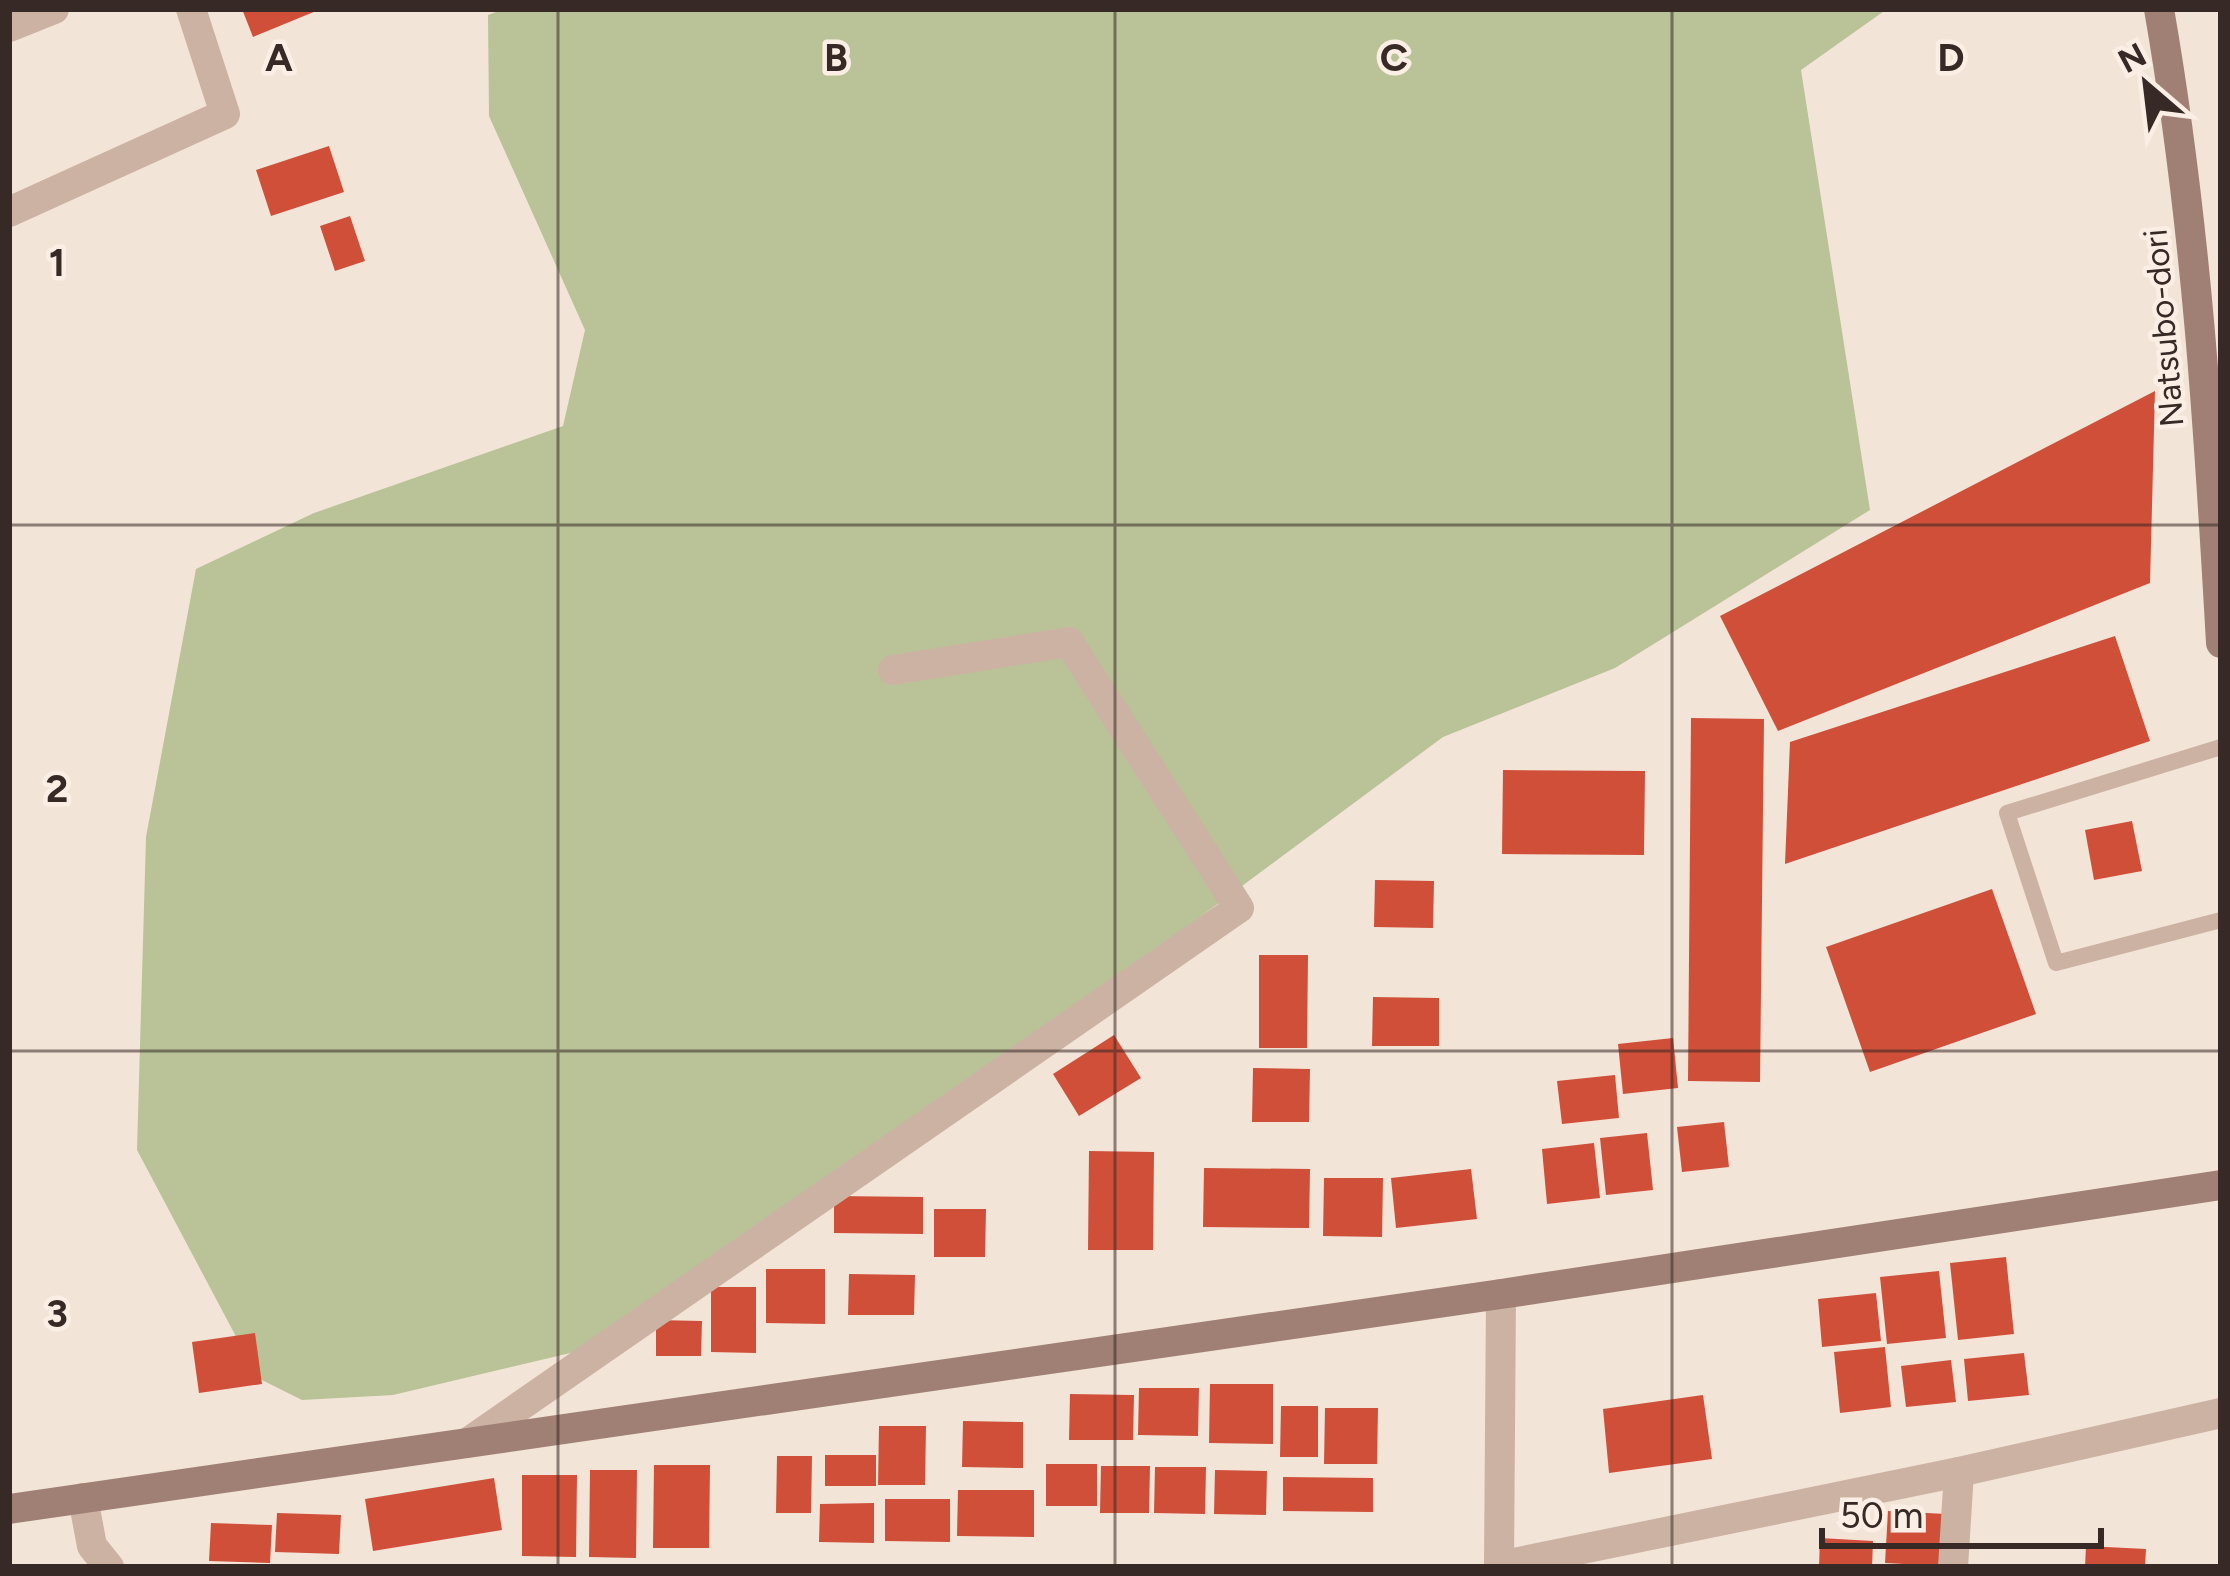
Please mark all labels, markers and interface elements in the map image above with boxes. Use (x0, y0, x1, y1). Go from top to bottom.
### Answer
north arrow (2086, 24, 2206, 144)
text: A (265, 34, 293, 81)
text: B (824, 34, 848, 81)
text: C (1380, 34, 1408, 81)
text: D (1937, 34, 1965, 81)
text: N (2112, 35, 2153, 81)
street label: Natsubo-dori (2135, 228, 2192, 428)
text: 1 (49, 239, 65, 286)
text: 2 (46, 765, 68, 812)
text: 3 (46, 1290, 68, 1337)
scale bar (1822, 1474, 2101, 1548)
text: 50 m (1840, 1494, 1923, 1537)

